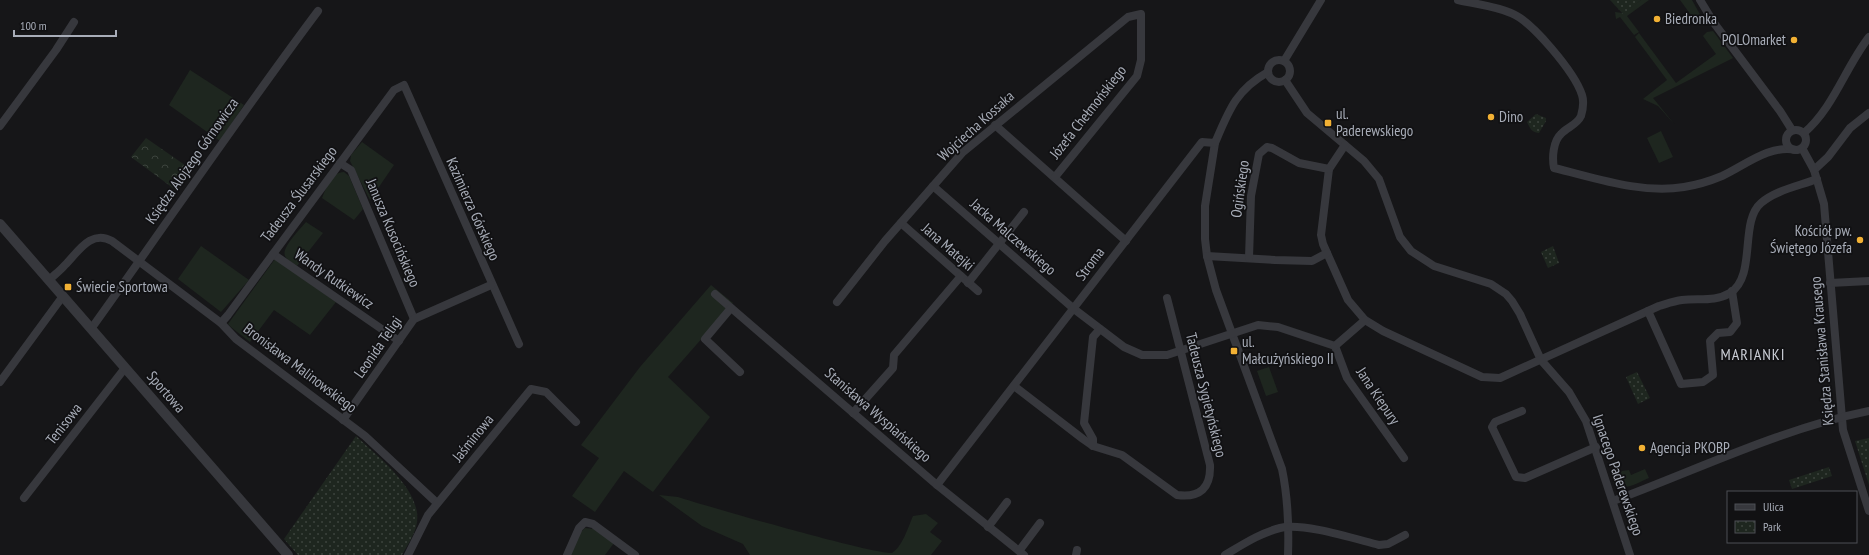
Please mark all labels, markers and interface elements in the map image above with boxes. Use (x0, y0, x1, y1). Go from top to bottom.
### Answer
place label: Biedronka (1665, 9, 1717, 28)
scale bar (14, 12, 116, 38)
marker: Biedronka (1652, 14, 1662, 24)
text: 100 m (20, 18, 47, 33)
place label: POLOmarket (1722, 30, 1786, 49)
marker: POLOmarket (1789, 35, 1799, 45)
street label: Józefa Chełmońskiego (1045, 61, 1130, 163)
street label: Wojciecha Kossaka (934, 86, 1018, 165)
street label: Księdza Alojzego Górnowicza (141, 94, 242, 227)
place label: ul. Paderewskiego (1336, 104, 1413, 140)
place label: Dino (1499, 107, 1523, 126)
marker: Dino (1486, 112, 1496, 122)
marker: ul. Paderewskiego (1323, 118, 1333, 128)
street label: Tadeusza Ślusarskiego (256, 142, 341, 245)
street label: Kazimierza Górskiego (442, 154, 505, 263)
street label: Ogińskiego (1226, 159, 1253, 219)
street label: Janusza Kusocińskiego (362, 175, 425, 290)
street label: Jacka Malczewskiego (966, 194, 1060, 279)
street label: Jana Matejki (917, 218, 978, 275)
place label: Kościół pw. Świętego Józefa (1770, 221, 1852, 257)
marker: Kościół pw. Świętego Józefa (1855, 235, 1865, 245)
street label: Stroma (1071, 243, 1108, 284)
street label: Wandy Rutkiewicz (291, 244, 378, 313)
street label: Księdza Stanisława Krausego (1806, 276, 1837, 426)
place label: Świecie Sportowa (76, 277, 168, 296)
marker: Świecie Sportowa (63, 282, 73, 292)
street label: Leonida Teligi (349, 312, 406, 381)
street label: Bronisława Malinowskiego (240, 319, 361, 417)
street label: Tadeusza Sygietyńskiego (1182, 331, 1231, 459)
place label: ul. Małcużyńskiego II (1242, 332, 1334, 368)
district label: MARIANKI (1721, 344, 1785, 364)
marker: ul. Małcużyńskiego II (1229, 346, 1239, 356)
street label: Stanisława Wyspiańskiego (821, 363, 935, 466)
street label: Jana Kiepury (1352, 363, 1405, 428)
street label: Sportowa (143, 367, 190, 416)
street label: Tenisowa (42, 399, 86, 448)
street label: Jaśminowa (447, 410, 497, 466)
street label: Ignacego Paderewskiego (1589, 412, 1648, 538)
place label: Agencja PKOBP (1650, 438, 1730, 457)
marker: Agencja PKOBP (1637, 443, 1647, 453)
legend (1727, 491, 1857, 543)
text: Ulica (1763, 499, 1784, 514)
text: Park (1763, 519, 1781, 534)

